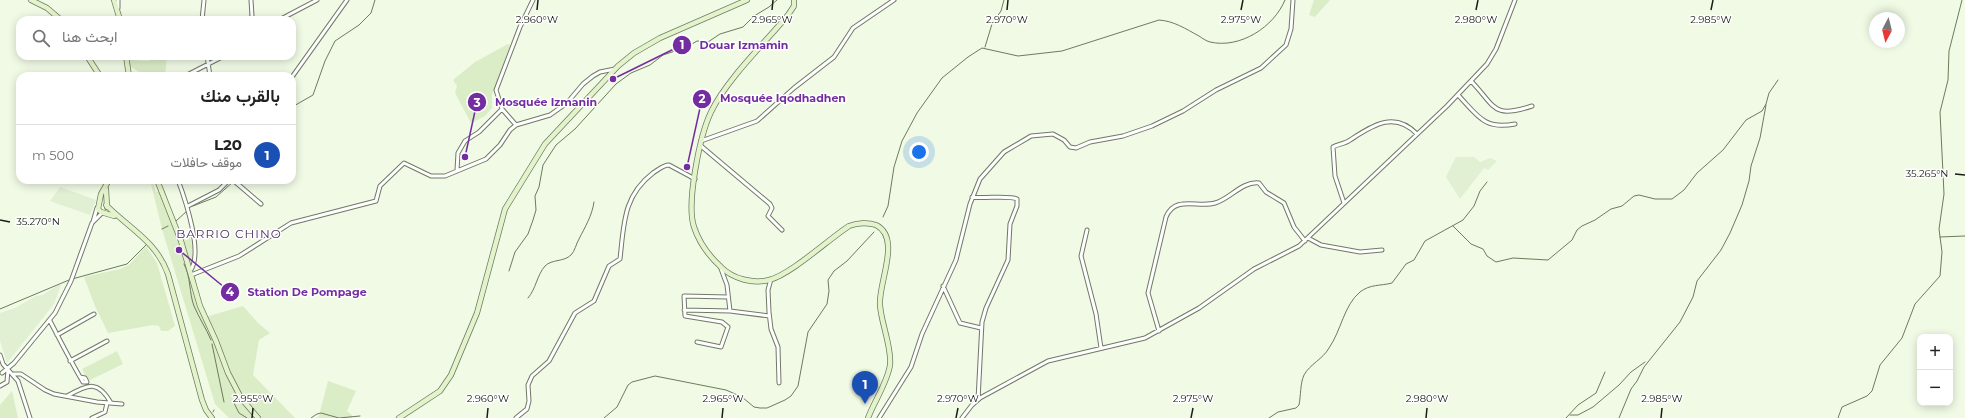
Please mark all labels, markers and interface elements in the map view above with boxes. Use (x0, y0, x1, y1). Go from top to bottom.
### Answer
north arrow (1869, 12, 1905, 48)
text: 2.960°W (516, 13, 558, 26)
text: 2.965°W (751, 13, 793, 26)
text: 2.970°W (986, 13, 1028, 26)
text: 2.975°W (1221, 13, 1261, 26)
text: 2.980°W (1455, 13, 1497, 26)
text: 2.985°W (1690, 13, 1732, 26)
search box (16, 16, 296, 60)
icon: search (30, 27, 52, 49)
text: ابحث هنا (62, 27, 117, 46)
callout: Douar Izmamin (672, 34, 797, 57)
text: 1 (680, 37, 684, 52)
text: Douar Izmamin (700, 38, 788, 52)
text: بالقرب منك (201, 86, 280, 106)
callout: Mosquée Iqodhadhen (692, 87, 854, 110)
callout: Mosquée Izmanin (467, 91, 605, 114)
text: 2 (698, 91, 706, 106)
text: Mosquée Iqodhadhen (720, 91, 846, 105)
text: 3 (472, 95, 481, 110)
text: Mosquée Izmanin (495, 95, 597, 109)
text: L20 (214, 135, 242, 154)
your location (909, 142, 929, 162)
text: 500 m (32, 147, 74, 163)
text: 1 (264, 147, 270, 163)
text: موقف حافلات (171, 154, 242, 170)
text: 35.265°N (1906, 167, 1949, 180)
text: 35.270°N (16, 215, 60, 228)
district label: BARRIO CHINO (176, 226, 282, 241)
callout: Station De Pompage (220, 280, 375, 303)
text: 4 (226, 284, 235, 299)
text: Station De Pompage (247, 285, 367, 299)
map controls (1917, 334, 1953, 406)
button: + (1917, 334, 1953, 370)
button: − (1917, 370, 1953, 406)
pin: 1 (852, 371, 878, 404)
text: 2.955°W (233, 392, 273, 405)
text: 2.960°W (467, 392, 509, 405)
text: 2.965°W (702, 392, 744, 405)
text: 2.970°W (937, 392, 979, 405)
text: 2.975°W (1173, 392, 1213, 405)
text: 2.980°W (1406, 392, 1448, 405)
text: 2.985°W (1641, 392, 1683, 405)

